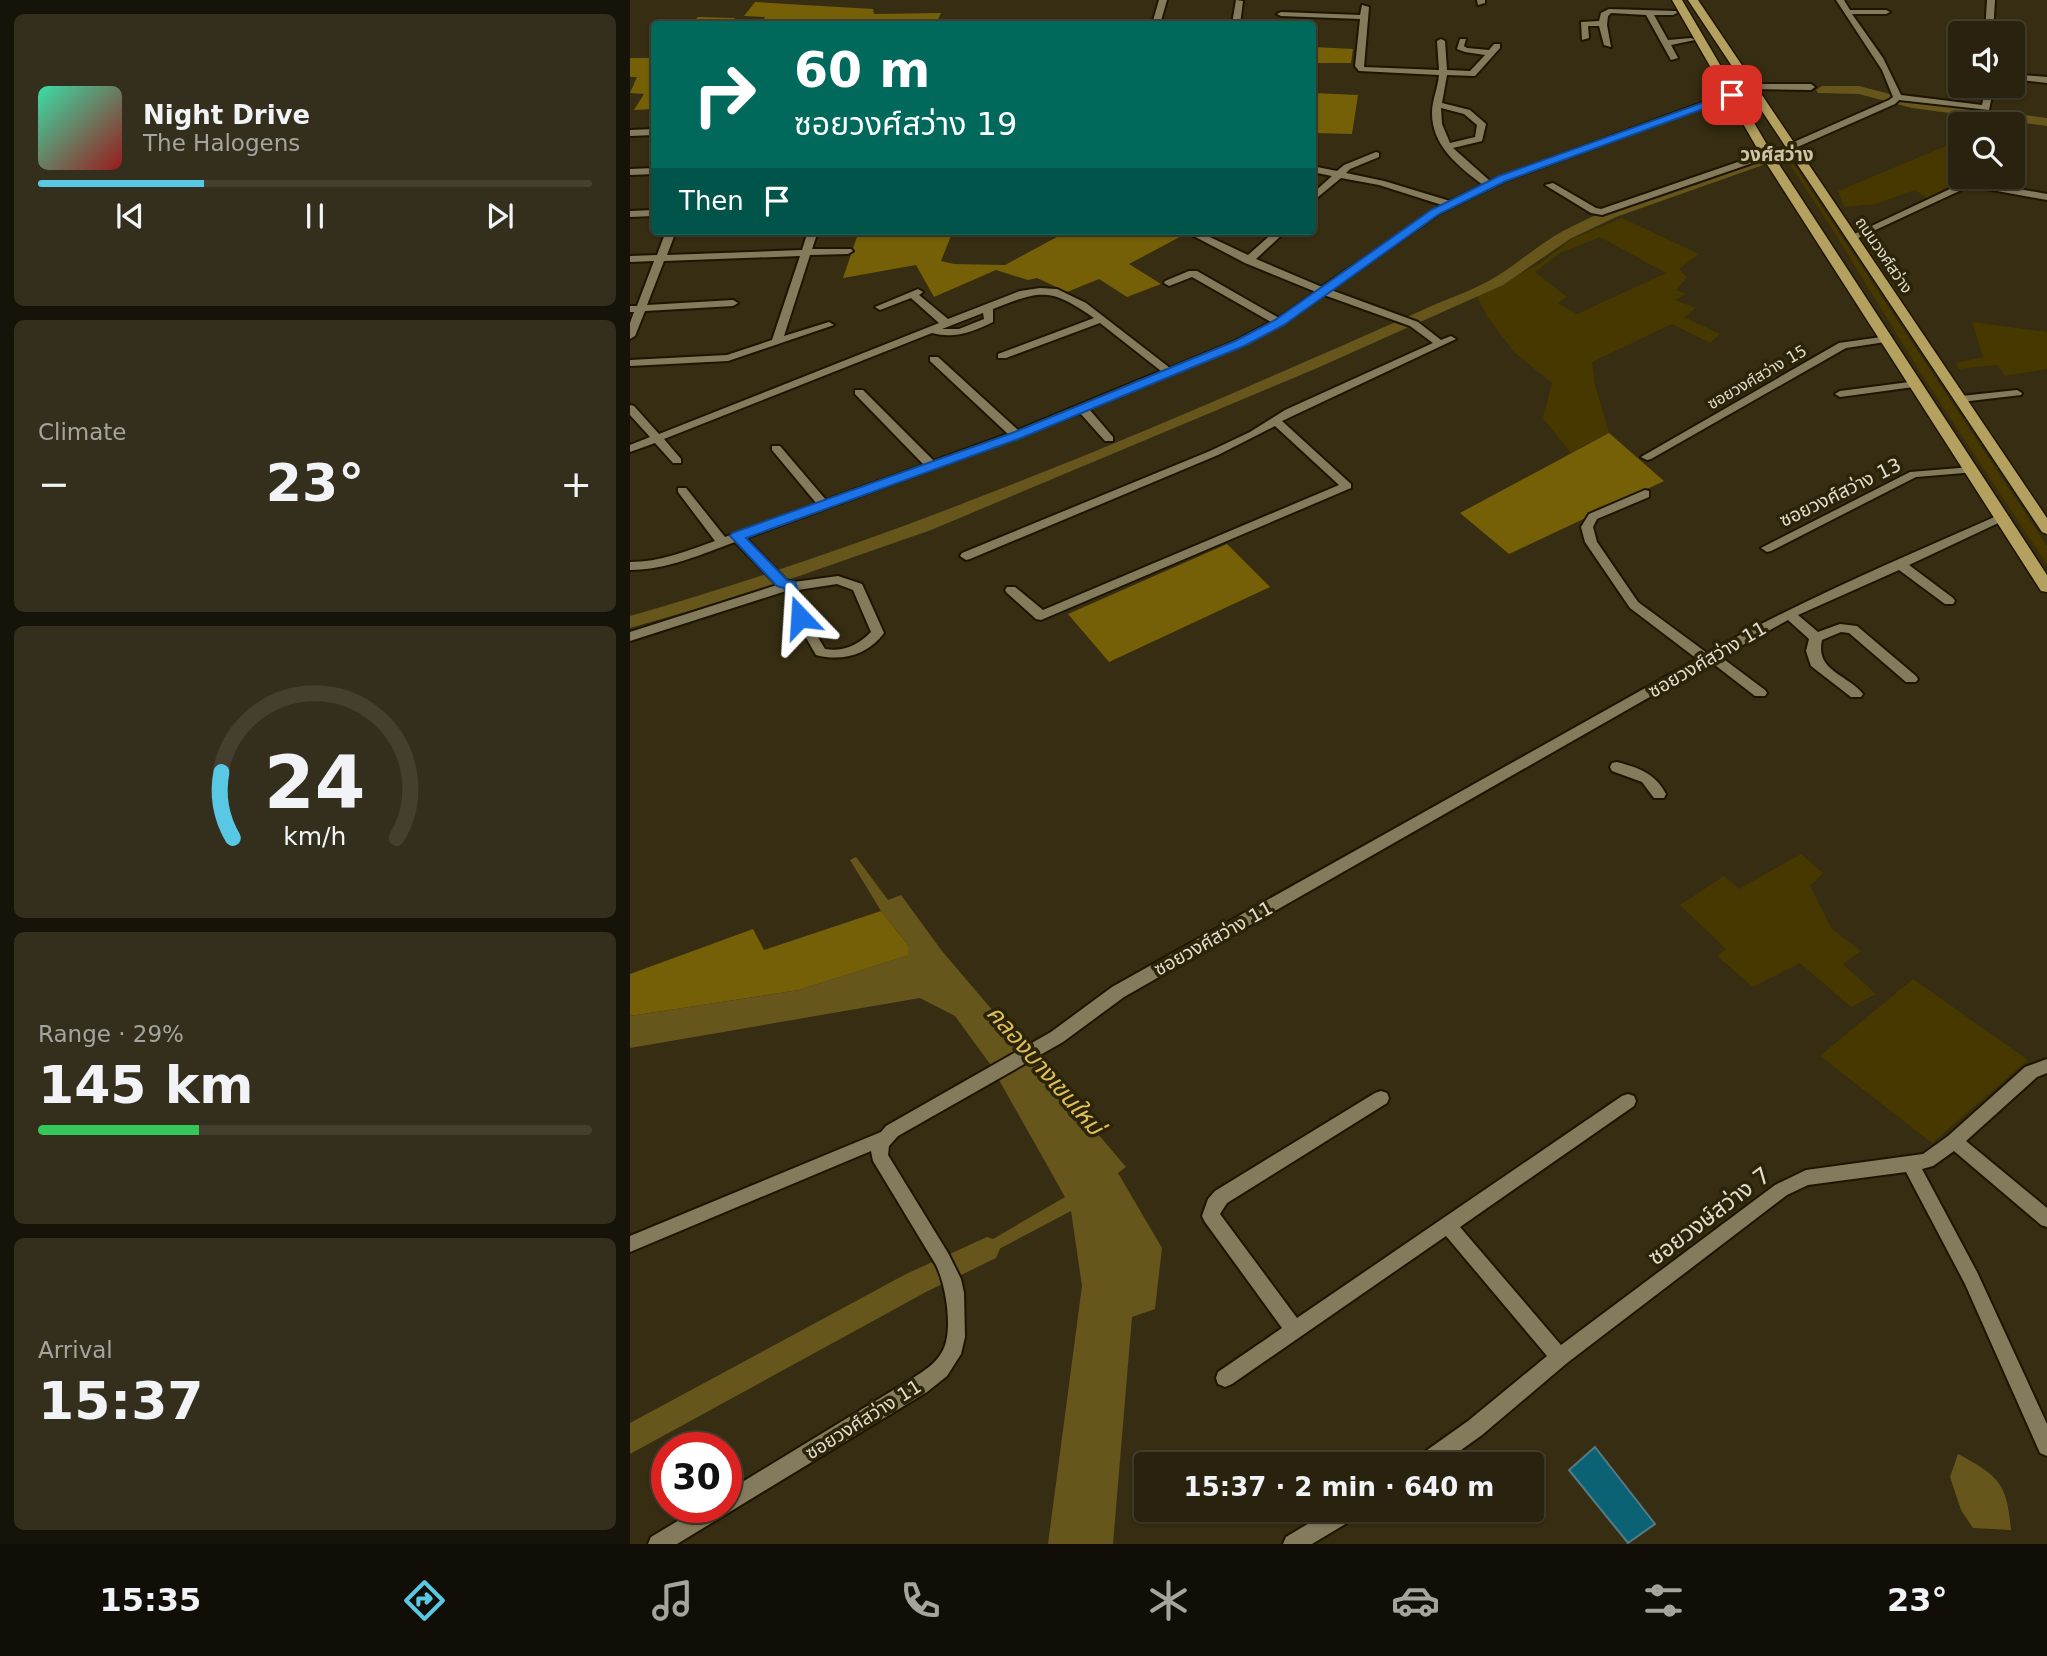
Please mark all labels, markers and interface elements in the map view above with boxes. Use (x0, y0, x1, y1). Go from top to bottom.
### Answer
map controls (1948, 21, 2025, 189)
button: sound (1948, 21, 2025, 98)
text: 60 m (794, 42, 930, 99)
icon: right (679, 49, 770, 140)
pin (1702, 65, 1762, 125)
icon: arrive (1713, 76, 1751, 114)
text: Night Drive (143, 100, 310, 130)
text: ซอยวงศ์สว่าง 19 (794, 105, 1017, 143)
button: search (1948, 112, 2025, 189)
text: The Halogens (143, 130, 300, 156)
district label: วงศ์สว่าง (1740, 143, 1814, 165)
icon: arrive (758, 182, 796, 220)
text: Then (679, 186, 744, 216)
icon: previous (111, 197, 149, 235)
icon: pause (296, 197, 334, 235)
icon: next (481, 197, 519, 235)
street label: ถนนวงศ์สว่าง (1852, 213, 1916, 297)
street label: ซอยวงศ์สว่าง 15 (1704, 341, 1810, 413)
text: Climate (38, 419, 127, 445)
text: 23° (266, 453, 364, 513)
street label: ซอยวงศ์สว่าง 13 (1776, 453, 1904, 531)
text: − (38, 462, 70, 506)
text: + (560, 462, 592, 506)
position arrow (763, 580, 837, 654)
street label: ซอยวงศ์สว่าง 11 (1644, 616, 1770, 702)
text: 24 (264, 740, 366, 825)
text: km/h (283, 822, 347, 851)
street label: ซอยวงศ์สว่าง 11 (1150, 896, 1276, 980)
water label: คลองบางเขนใหม่ (981, 999, 1111, 1143)
text: Range · 29% (38, 1021, 184, 1047)
text: 145 km (38, 1055, 253, 1115)
street label: ซอยวงษ์สว่าง 7 (1643, 1162, 1775, 1270)
text: Arrival (38, 1337, 113, 1363)
text: 15:37 (38, 1371, 204, 1431)
street label: ซอยวงศ์สว่าง 11 (801, 1375, 925, 1463)
speed limit sign: 30 (651, 1432, 742, 1523)
text: 15:37 · 2 min · 640 m (1184, 1472, 1494, 1502)
icon: directions (400, 1576, 449, 1625)
icon: music (648, 1576, 697, 1625)
icon: phone (896, 1576, 945, 1625)
icon: climate (1144, 1576, 1193, 1625)
icon: car (1391, 1576, 1440, 1625)
icon: filters (1639, 1576, 1688, 1625)
text: 15:35 (99, 1581, 201, 1619)
text: 23° (1887, 1581, 1947, 1619)

